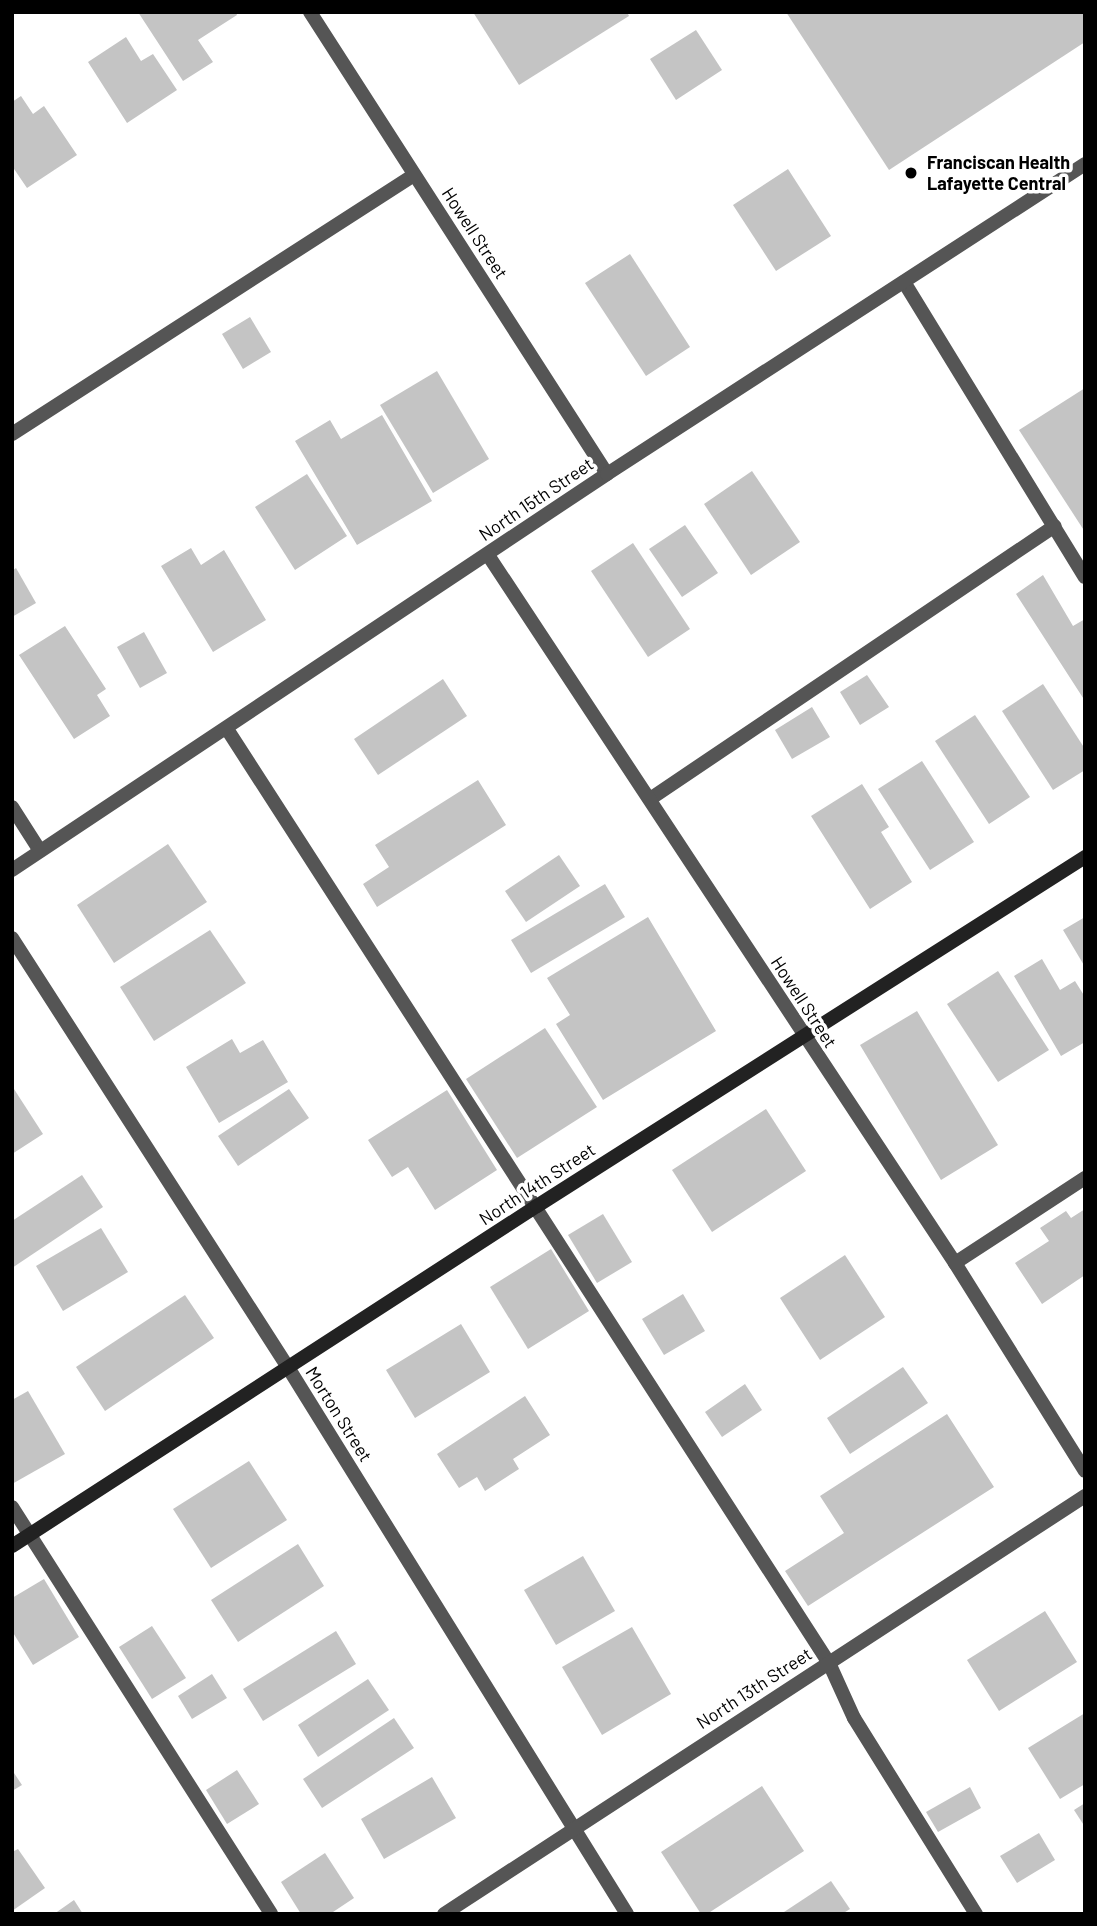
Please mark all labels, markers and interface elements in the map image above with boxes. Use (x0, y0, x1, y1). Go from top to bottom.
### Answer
place label: Franciscan Health Lafayette Central (927, 152, 1070, 194)
marker: Franciscan Health Lafayette Central (901, 163, 921, 183)
street label: Howell Street (437, 183, 513, 283)
street label: North 15th Street (475, 453, 597, 545)
street label: Howell Street (766, 952, 842, 1052)
street label: North 14th Street (475, 1138, 599, 1230)
street label: Morton Street (301, 1362, 377, 1466)
street label: North 13th Street (692, 1643, 816, 1733)

